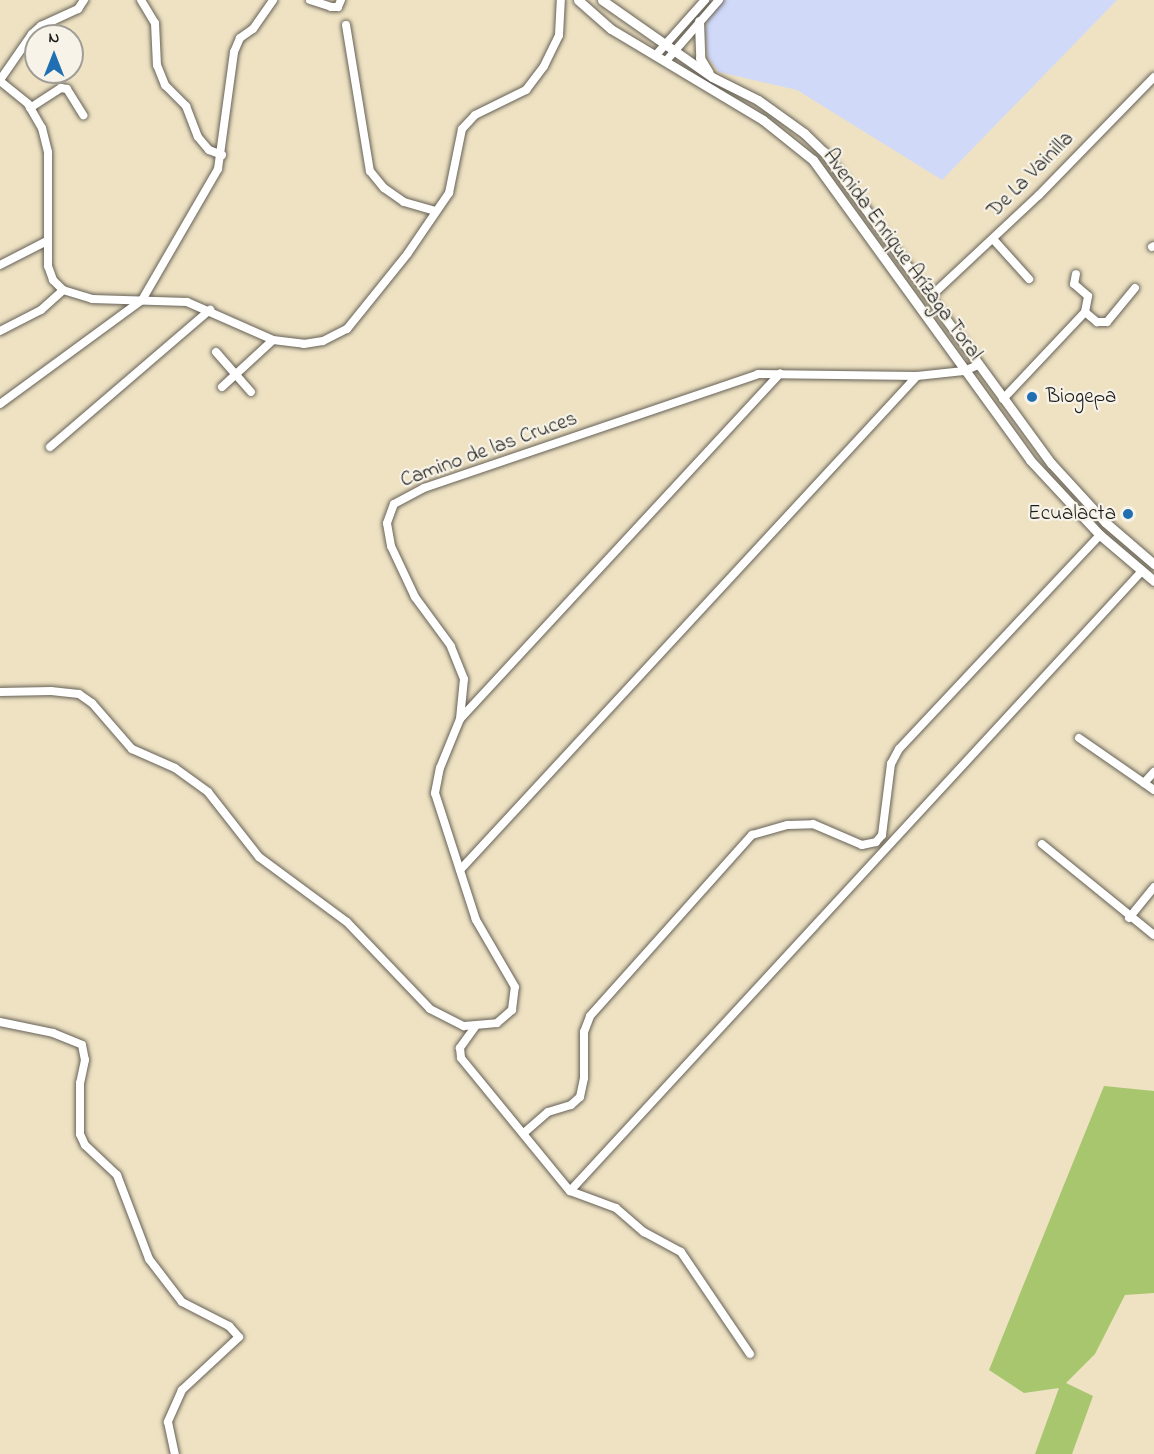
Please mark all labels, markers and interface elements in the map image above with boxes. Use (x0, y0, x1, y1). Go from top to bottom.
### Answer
north arrow (24, 24, 84, 84)
text: N (49, 26, 59, 50)
street label: De La Vainilla (983, 127, 1079, 223)
street label: Avenida Enrique Arízaga Toral (817, 144, 987, 366)
place label: Biogepa (1046, 384, 1116, 410)
marker: Biogepa (1023, 388, 1041, 406)
street label: Camino de las Cruces (397, 406, 581, 494)
place label: Ecualacta (1028, 501, 1116, 527)
marker: Ecualacta (1121, 507, 1135, 521)

